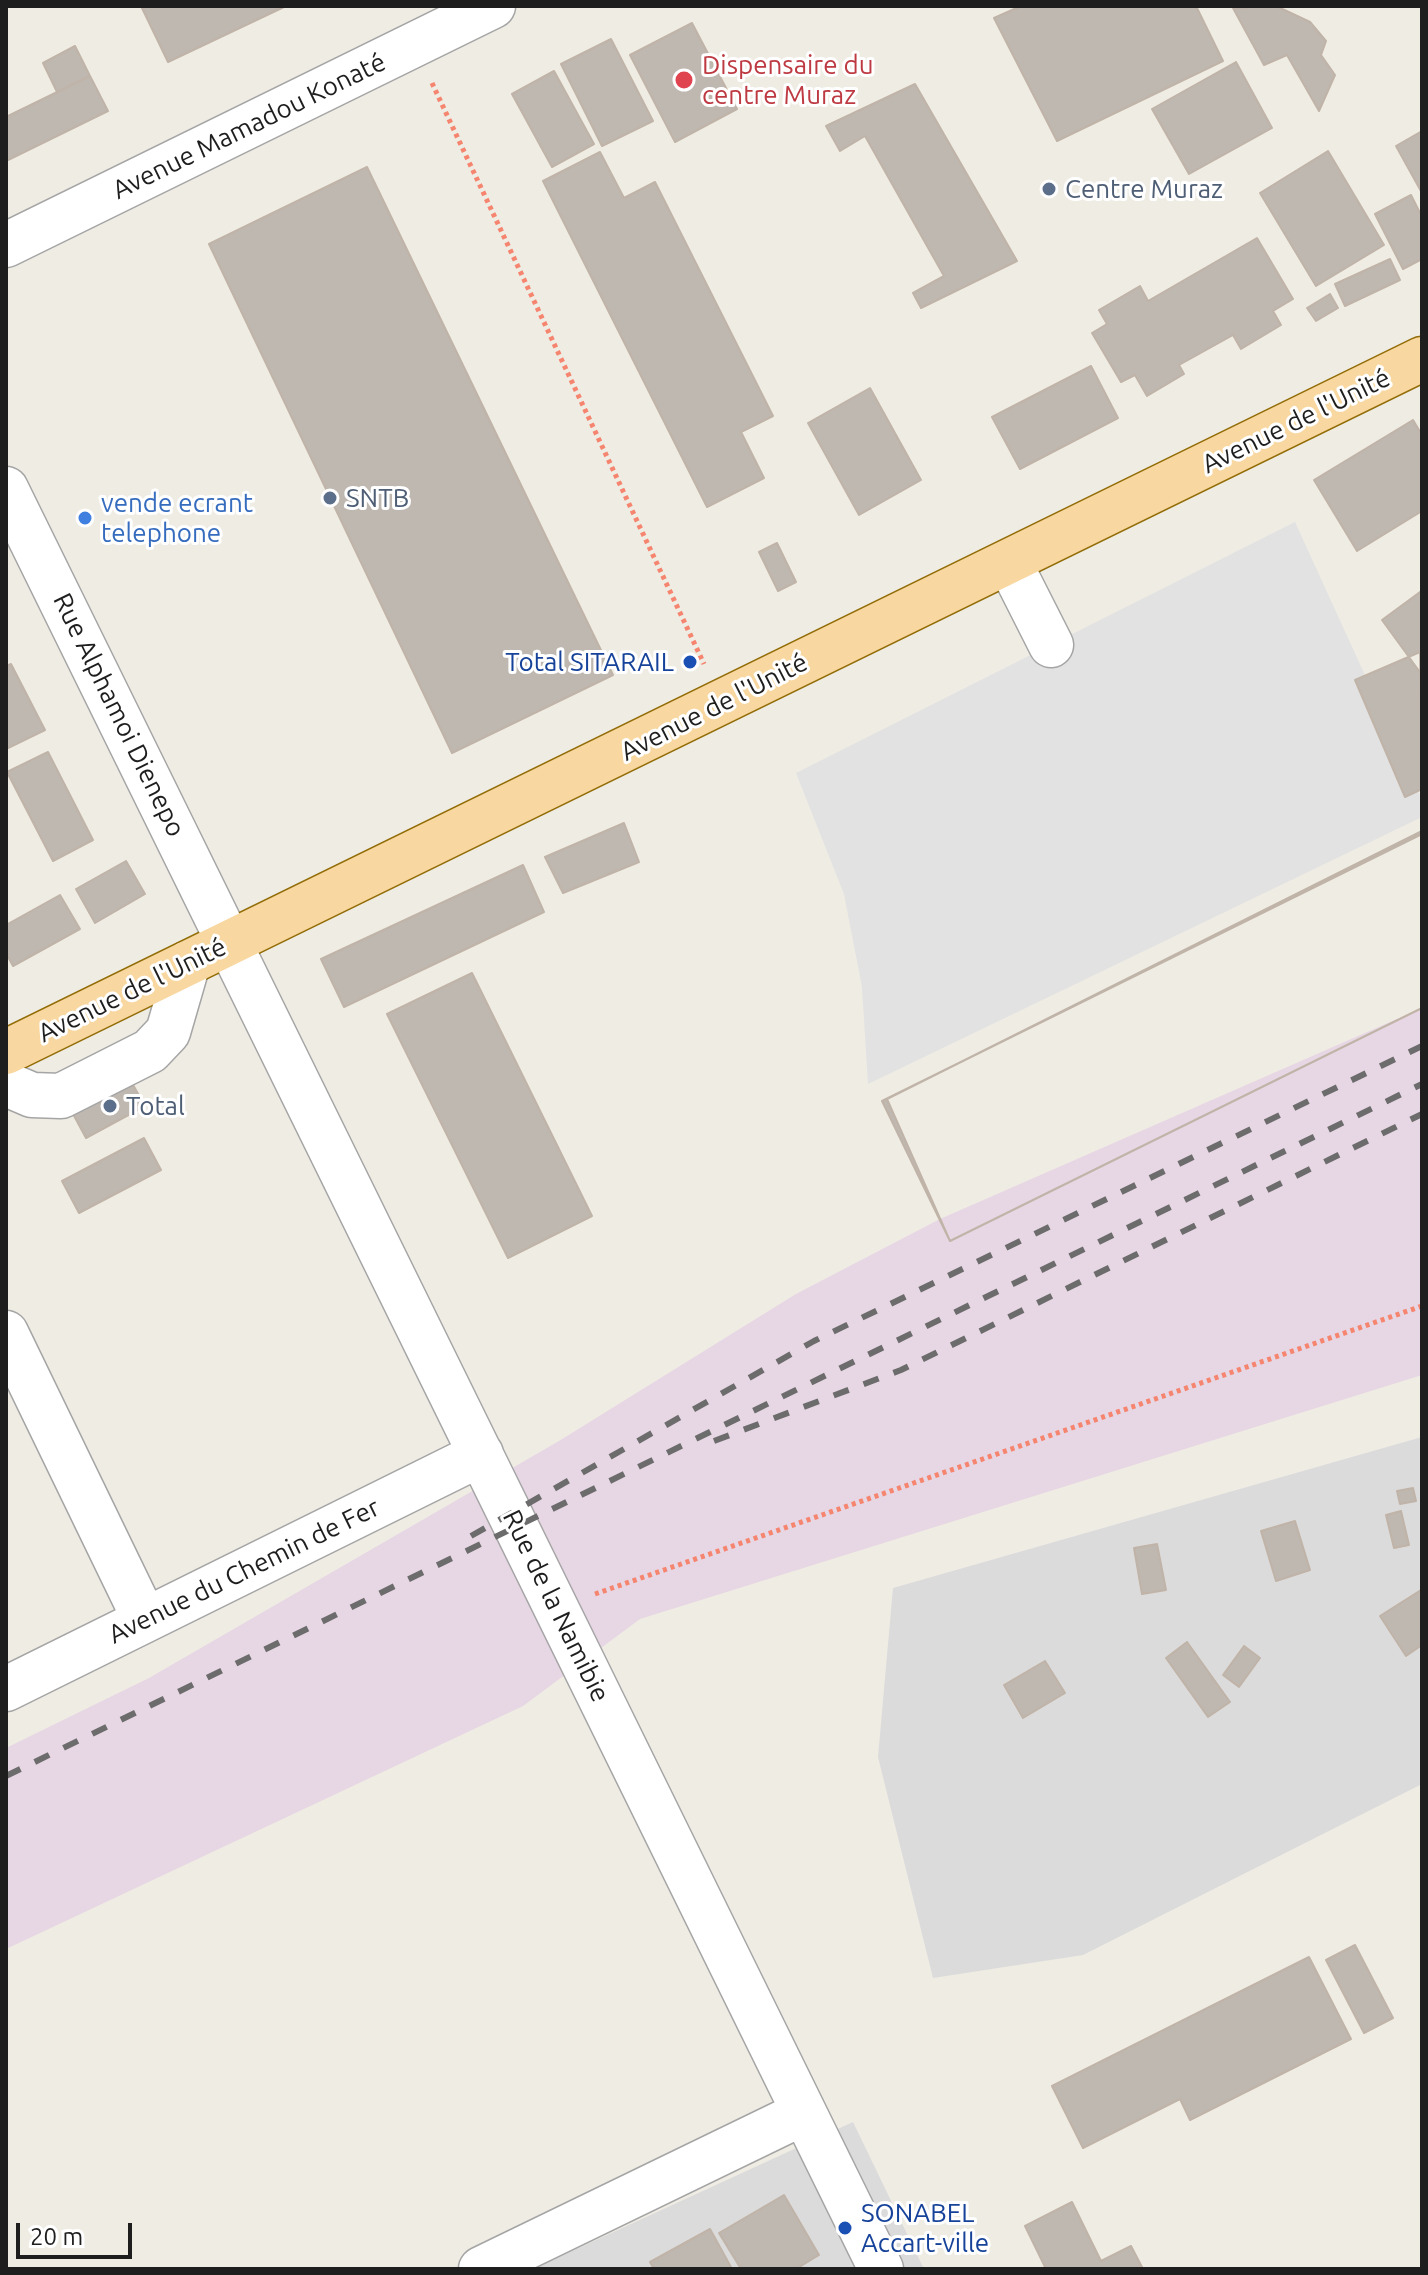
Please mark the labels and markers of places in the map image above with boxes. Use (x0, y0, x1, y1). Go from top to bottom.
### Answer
place label: Dispensaire du centre Muraz (702, 49, 874, 110)
marker: Dispensaire du centre Muraz (673, 69, 695, 91)
place label: Centre Muraz (1065, 173, 1223, 205)
marker: Centre Muraz (1040, 180, 1058, 198)
place label: SNTB (346, 482, 409, 514)
place label: vende ecrant telephone (101, 487, 253, 548)
marker: SNTB (321, 489, 339, 507)
marker: vende ecrant telephone (76, 509, 94, 527)
place label: Total SITARAIL (505, 646, 674, 678)
marker: Total SITARAIL (681, 653, 699, 671)
place label: Total (126, 1090, 185, 1122)
marker: Total (101, 1097, 119, 1115)
place label: SONABEL Accart-ville (861, 2197, 989, 2258)
marker: SONABEL Accart-ville (836, 2219, 854, 2237)

